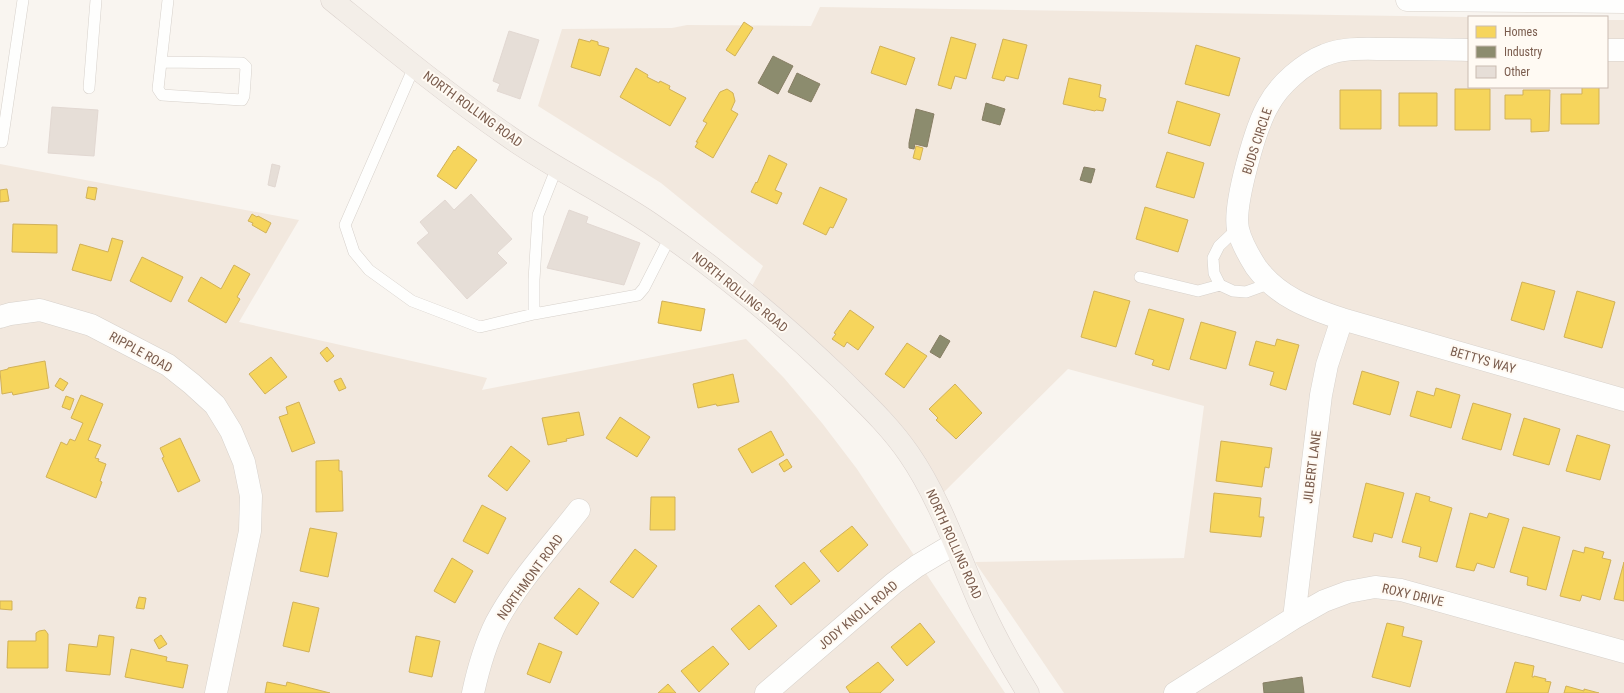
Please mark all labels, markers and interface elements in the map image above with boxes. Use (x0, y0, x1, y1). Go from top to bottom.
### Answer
legend (1468, 16, 1608, 88)
text: Homes (1504, 25, 1538, 39)
text: Industry (1504, 45, 1542, 59)
text: Other (1504, 65, 1530, 79)
street label: NORTH ROLLING ROAD (421, 68, 525, 150)
street label: BUDS CIRCLE (1239, 106, 1275, 176)
street label: NORTH ROLLING ROAD (689, 249, 791, 335)
street label: RIPPLE ROAD (107, 329, 175, 375)
street label: BETTYS WAY (1449, 344, 1518, 377)
street label: JILBERT LANE (1300, 430, 1324, 504)
street label: NORTH ROLLING ROAD (923, 487, 985, 601)
street label: NORTHMONT ROAD (494, 531, 566, 623)
street label: JODY KNOLL ROAD (815, 577, 901, 653)
street label: ROXY DRIVE (1381, 581, 1445, 609)

